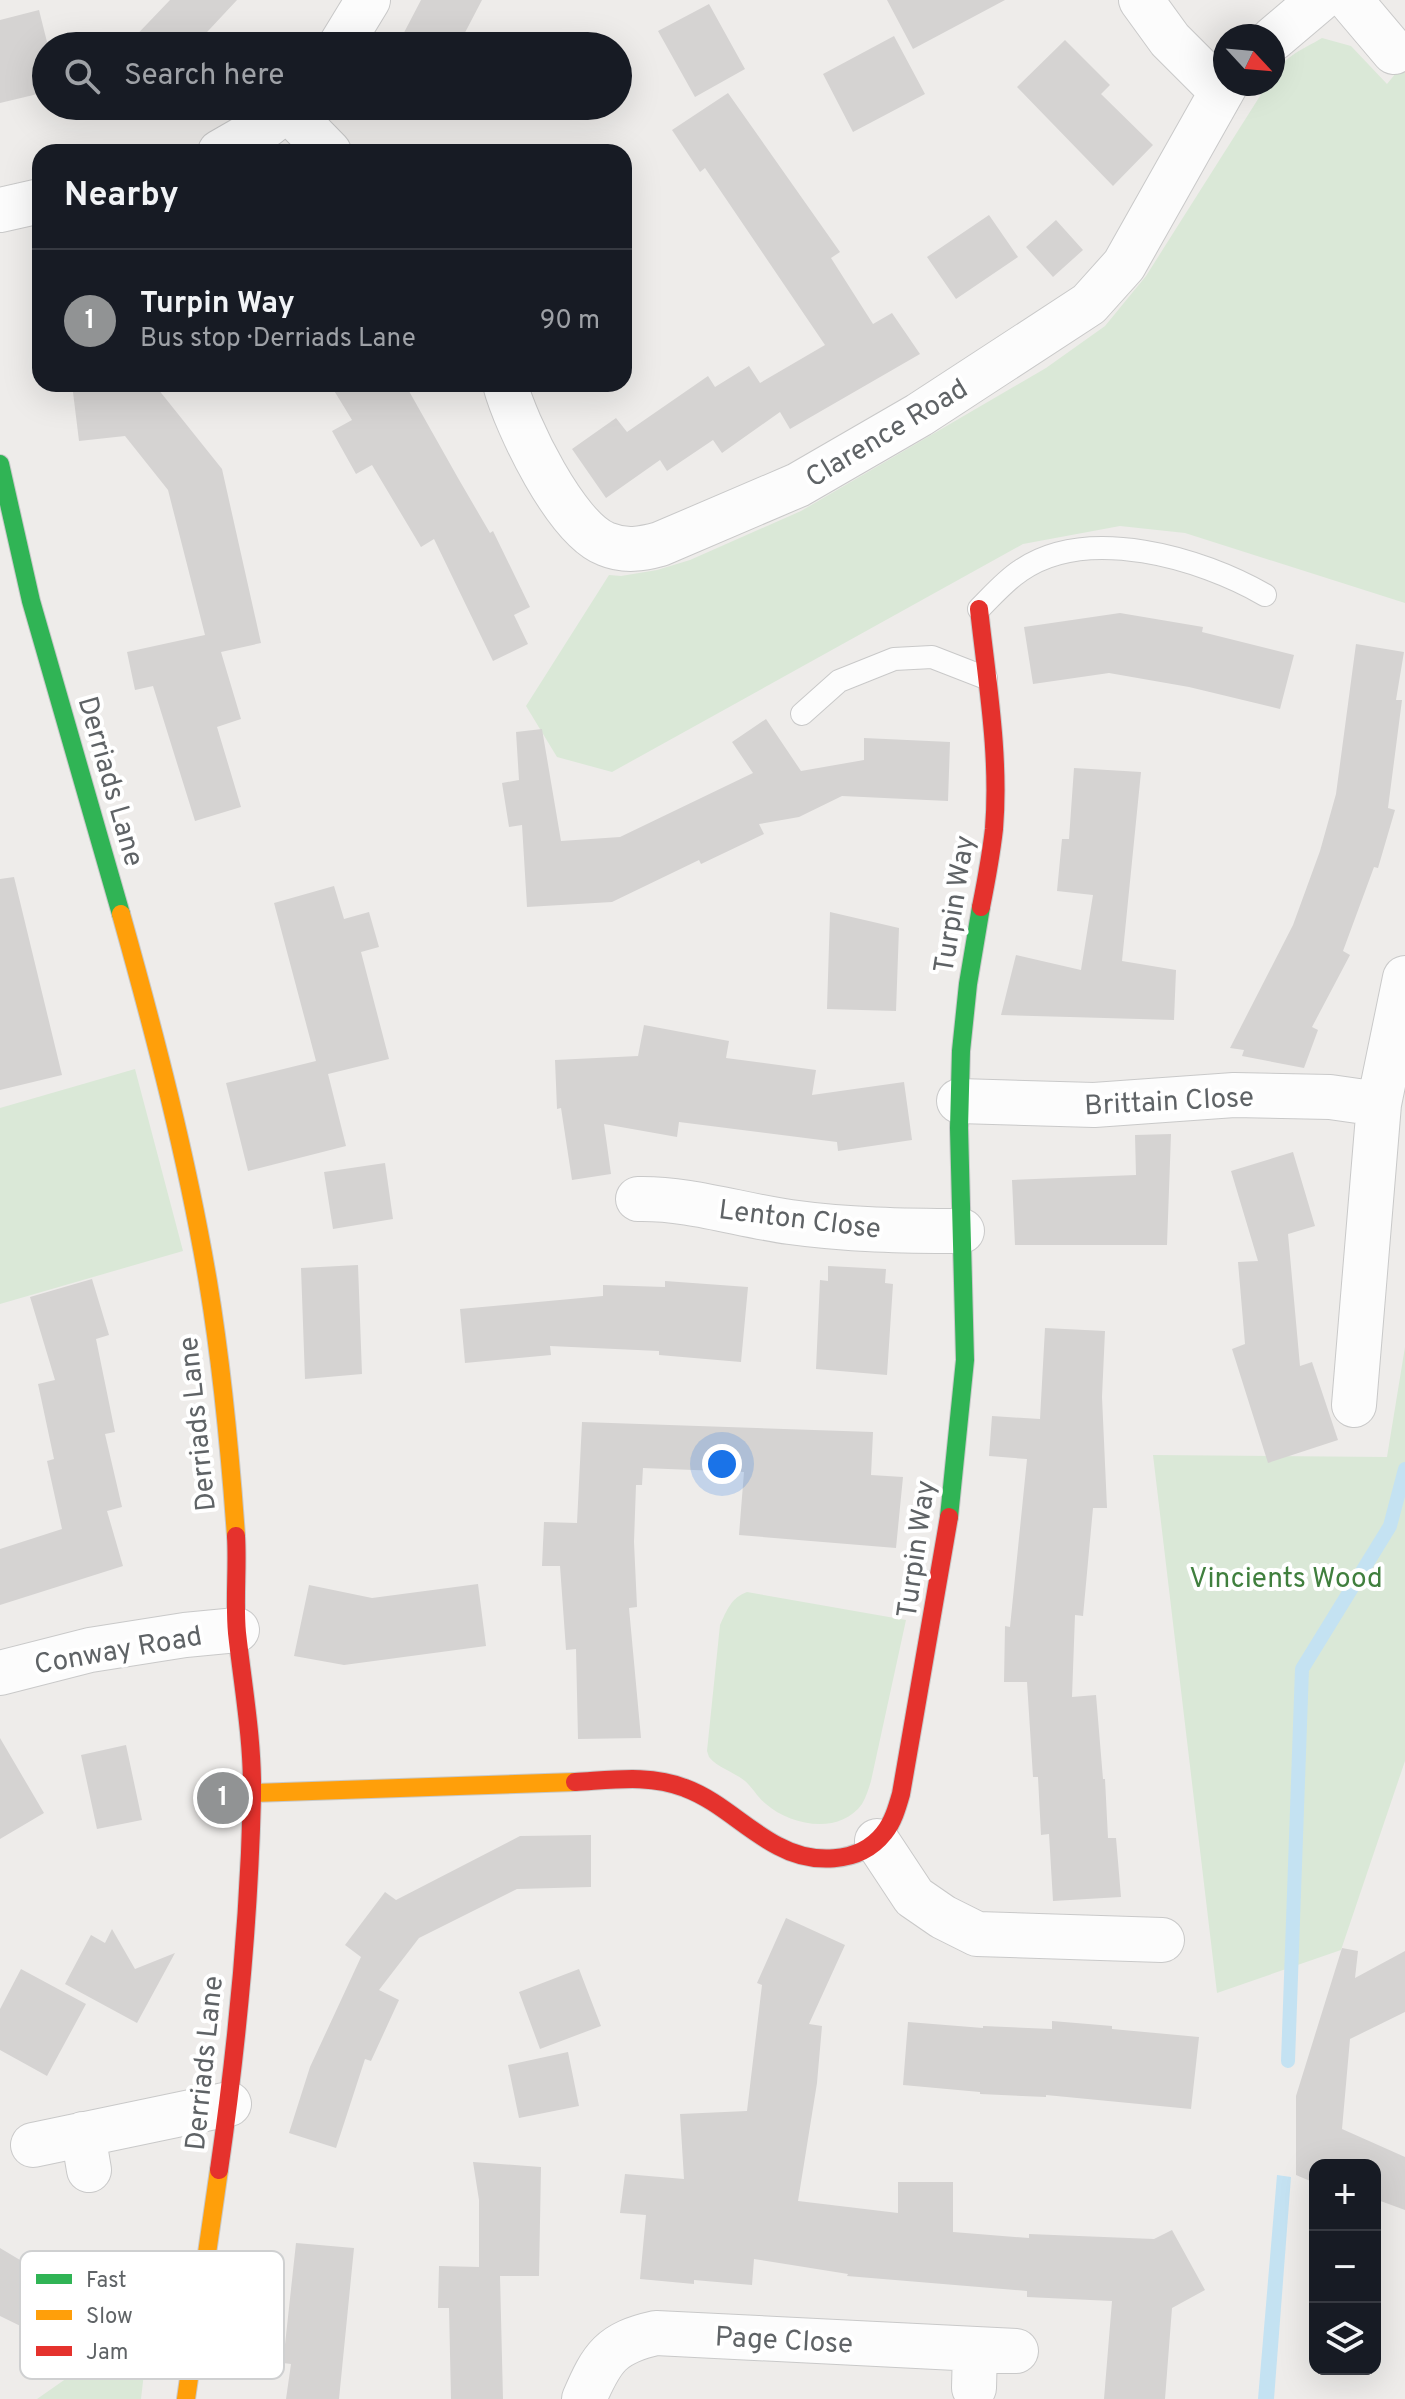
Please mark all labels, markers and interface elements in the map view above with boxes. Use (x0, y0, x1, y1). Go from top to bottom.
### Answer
north arrow (1213, 24, 1285, 96)
search box (32, 32, 632, 120)
icon: search (60, 54, 104, 98)
text: Search here (124, 58, 284, 95)
text: Nearby (64, 175, 179, 218)
text: Turpin Way (140, 286, 295, 323)
text: 1 (85, 305, 95, 338)
text: 90 m (540, 305, 600, 338)
text: Bus stop · Derriads Lane (140, 323, 416, 356)
street label: Clarence Road (800, 372, 975, 497)
street label: Derriads Lane (68, 693, 151, 871)
street label: Turpin Way (927, 833, 985, 976)
street label: Brittain Close (1084, 1081, 1255, 1125)
street label: Lenton Close (716, 1193, 883, 1249)
street label: Derriads Lane (172, 1335, 226, 1513)
your location (702, 1444, 742, 1484)
street label: Turpin Way (890, 1478, 945, 1621)
park label: Vincients Wood (1189, 1562, 1383, 1598)
street label: Conway Road (32, 1619, 205, 1684)
pin: 1 (197, 1768, 249, 1828)
street label: Derriads Lane (179, 1974, 233, 2152)
map controls (1309, 2159, 1381, 2375)
button: + (1309, 2159, 1381, 2231)
button: − (1309, 2231, 1381, 2303)
legend (20, 2251, 284, 2379)
text: Fast (86, 2268, 127, 2295)
button: layers (1309, 2303, 1381, 2375)
text: Slow (86, 2304, 133, 2331)
street label: Page Close (714, 2320, 854, 2364)
text: Jam (86, 2340, 129, 2367)

